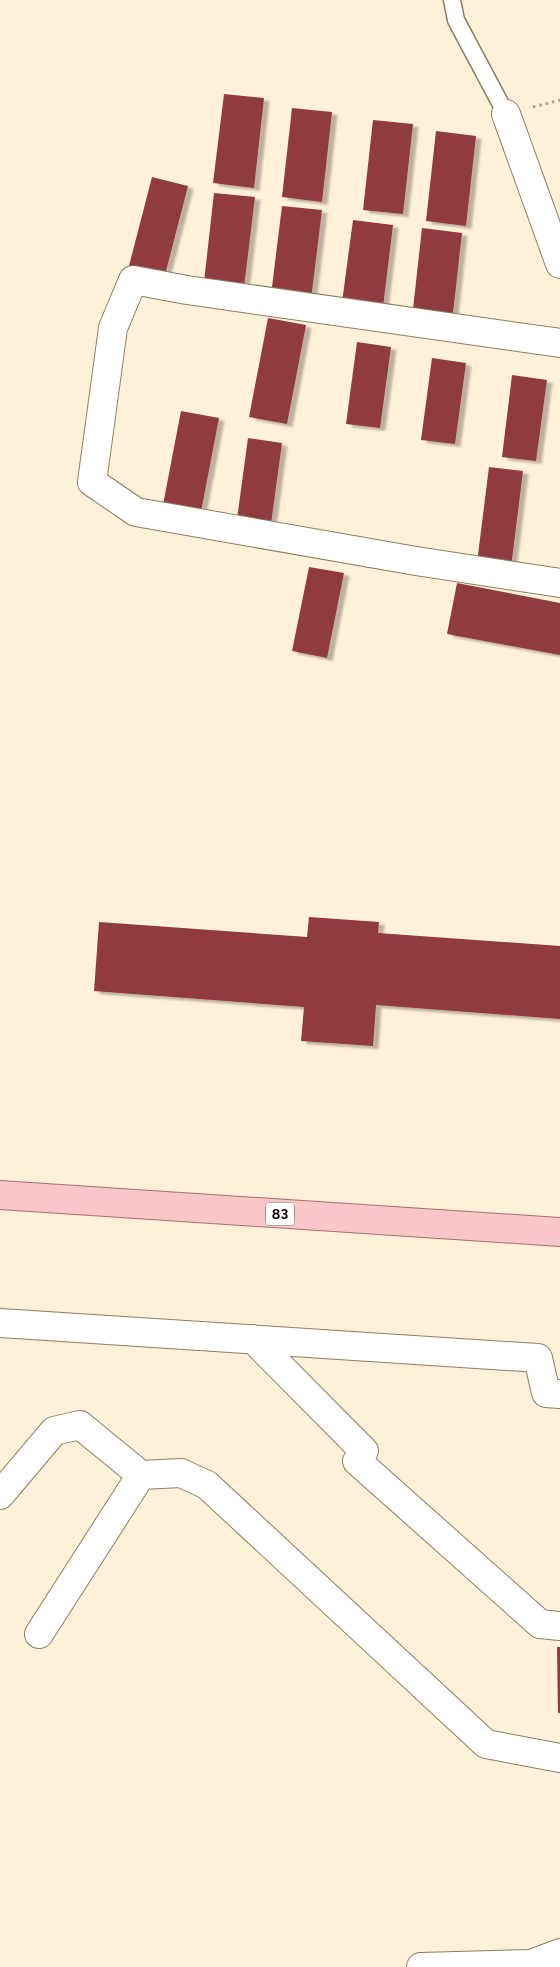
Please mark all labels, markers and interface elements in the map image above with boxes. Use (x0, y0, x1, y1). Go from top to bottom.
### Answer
road number: 83 (266, 1202, 294, 1226)

